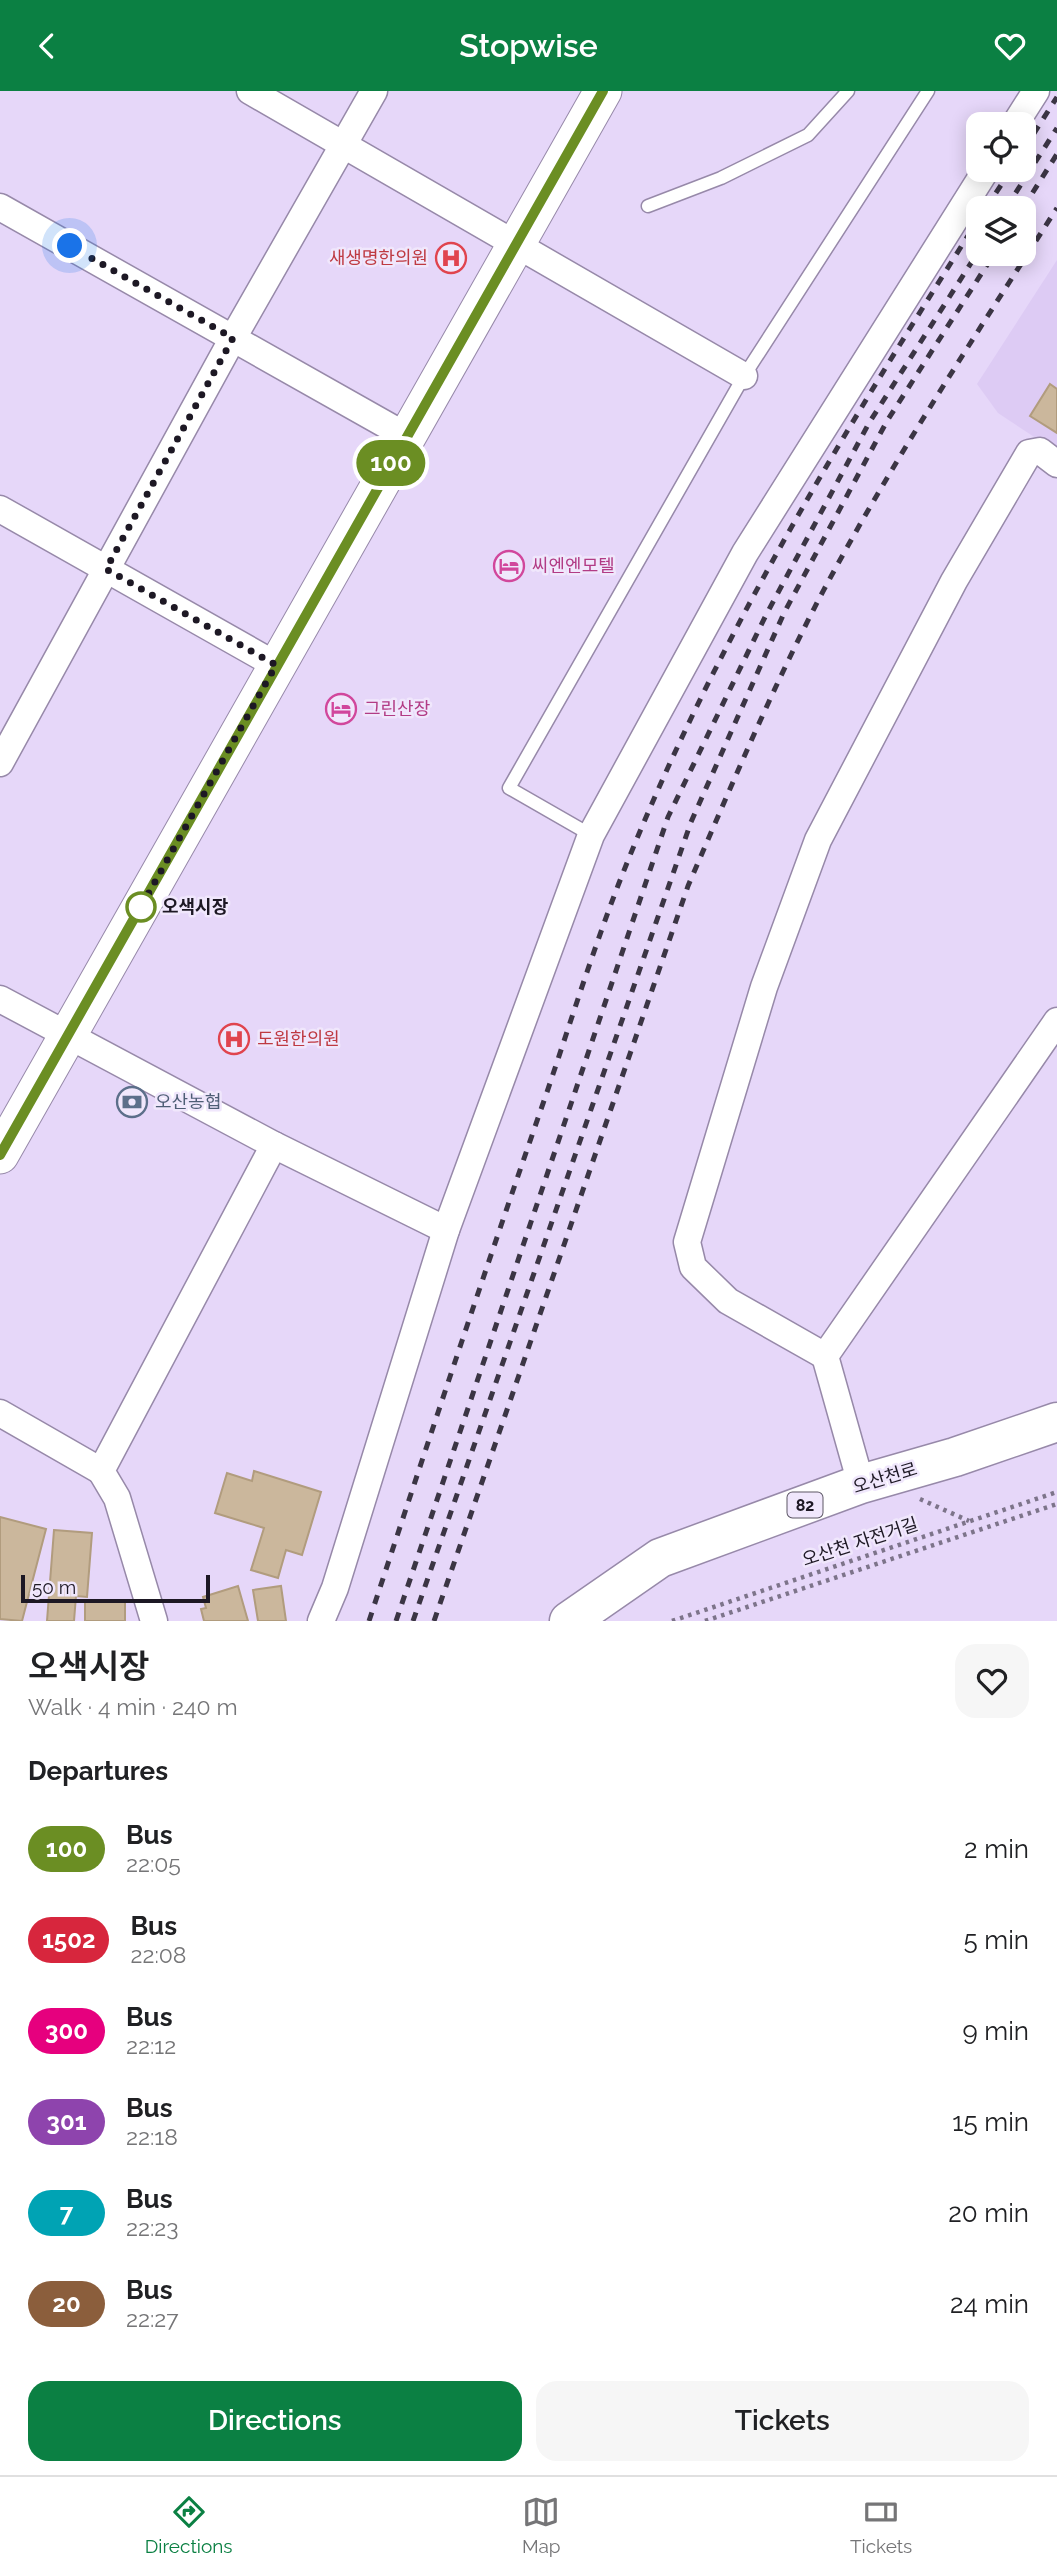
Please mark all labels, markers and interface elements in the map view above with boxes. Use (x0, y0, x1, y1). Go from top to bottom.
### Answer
icon: back (28, 27, 66, 65)
text: Stopwise (459, 27, 598, 64)
icon: heart (991, 27, 1029, 65)
map controls (966, 112, 1036, 266)
button: locate (966, 112, 1036, 182)
button: layers (966, 196, 1036, 266)
your location (52, 228, 87, 263)
hospital icon: 새생명한의원 (434, 241, 468, 275)
place label: 새생명한의원 (329, 247, 428, 268)
line badge: 100 (351, 440, 431, 486)
text: 100 (370, 448, 412, 477)
hotel icon: 씨엔엔모텔 (492, 549, 526, 583)
place label: 씨엔엔모텔 (532, 555, 615, 576)
hotel icon: 그린산장 (324, 692, 358, 726)
place label: 그린산장 (364, 698, 430, 719)
marker: 오색시장 (126, 892, 156, 922)
place label: 오색시장 (162, 896, 229, 917)
hospital icon: 도원한의원 (217, 1022, 251, 1056)
place label: 도원한의원 (257, 1028, 340, 1049)
bank icon: 오산농협 (115, 1085, 149, 1119)
place label: 오산농협 (155, 1091, 221, 1112)
street label: 오산천로 (850, 1458, 920, 1497)
road number: 82 (788, 1493, 822, 1517)
street label: 오산천 자전거길 (799, 1513, 920, 1570)
scale bar (21, 1572, 210, 1604)
text: 50 m (32, 1576, 76, 1598)
button: heart (955, 1644, 1029, 1718)
text: 오색시장 (28, 1647, 149, 1686)
text: Walk · 4 min · 240 m (28, 1693, 238, 1720)
text: Departures (28, 1756, 168, 1786)
text: Bus (126, 1820, 173, 1850)
text: 100 (46, 1834, 87, 1863)
text: 2 min (964, 1834, 1029, 1864)
text: 22:05 (126, 1850, 181, 1877)
text: Bus (130, 1911, 177, 1941)
text: 1502 (42, 1925, 95, 1954)
text: 5 min (963, 1925, 1029, 1955)
text: 22:08 (130, 1941, 186, 1968)
text: Bus (126, 2002, 173, 2032)
text: 300 (45, 2016, 88, 2045)
text: 9 min (962, 2016, 1029, 2046)
text: 22:12 (126, 2032, 176, 2059)
text: Bus (126, 2093, 173, 2123)
text: 301 (47, 2107, 86, 2136)
text: 15 min (952, 2107, 1029, 2137)
text: 22:18 (126, 2123, 178, 2150)
text: Bus (126, 2184, 173, 2214)
text: 7 (60, 2198, 73, 2227)
text: 20 min (948, 2198, 1029, 2228)
text: 22:23 (126, 2214, 179, 2241)
text: Bus (126, 2275, 173, 2305)
text: 20 (52, 2289, 81, 2318)
text: 24 min (950, 2289, 1029, 2319)
text: 22:27 (126, 2305, 179, 2332)
button: Directions (28, 2381, 522, 2461)
button: Tickets (536, 2381, 1029, 2461)
tab: Directions (145, 2493, 232, 2557)
tab: Map (522, 2493, 561, 2557)
tab: Tickets (850, 2493, 912, 2557)

